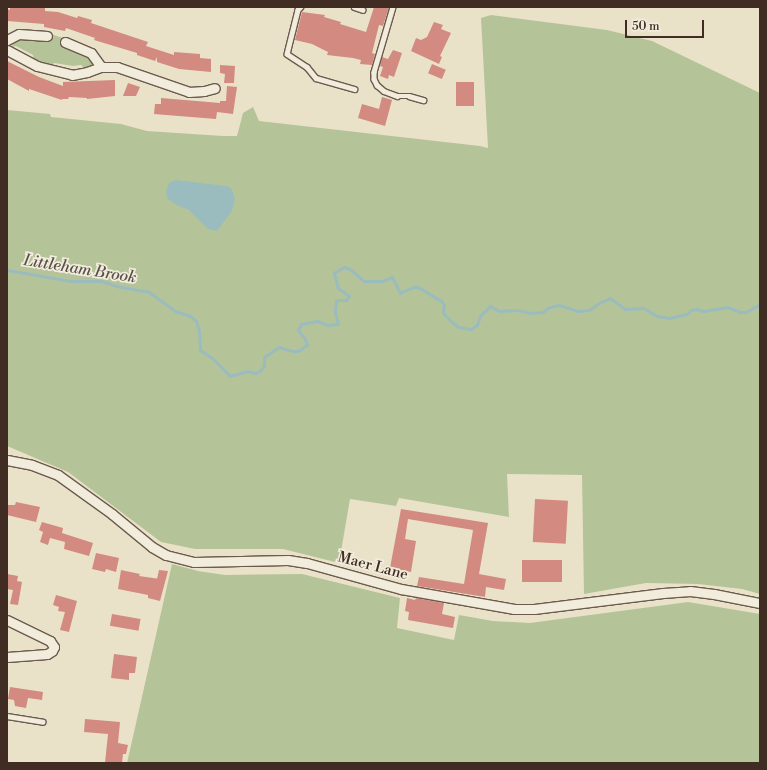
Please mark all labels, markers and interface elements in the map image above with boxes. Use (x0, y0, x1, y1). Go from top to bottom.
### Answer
scale bar (627, 12, 706, 38)
text: 50 m (632, 19, 660, 34)
water label: Littleham Brook (22, 251, 138, 287)
street label: Maer Lane (336, 548, 410, 584)

